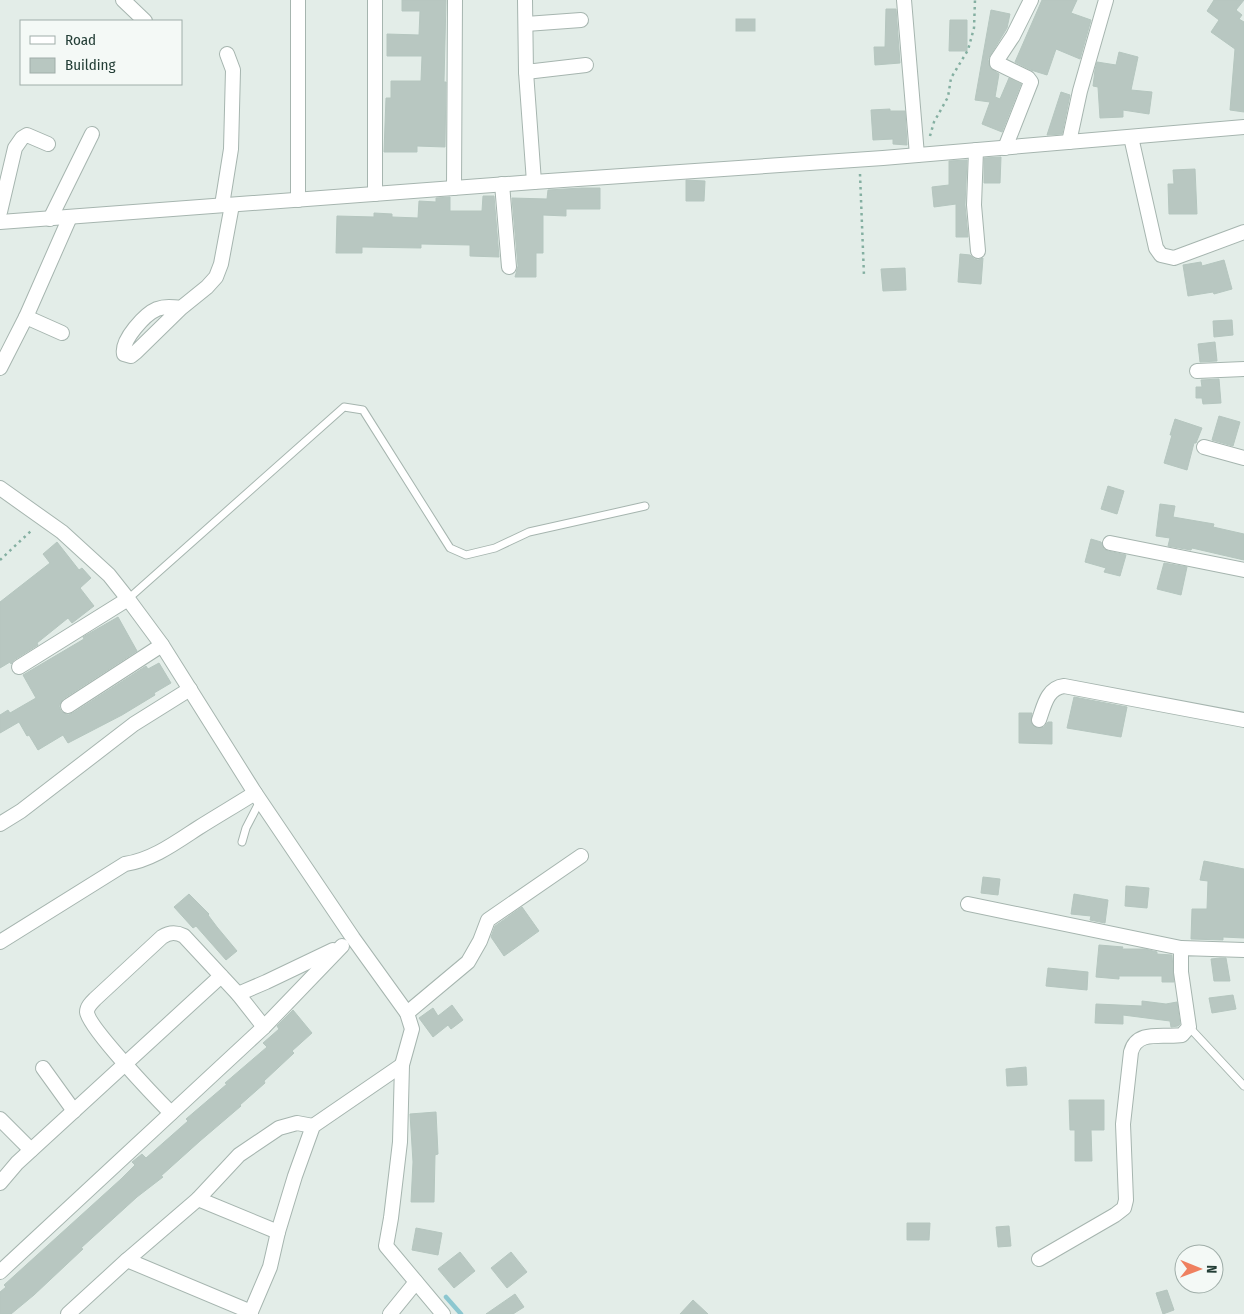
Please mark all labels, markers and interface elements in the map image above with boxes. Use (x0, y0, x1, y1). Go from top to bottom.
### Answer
legend (20, 20, 182, 85)
text: Road (65, 31, 96, 49)
text: Building (65, 56, 116, 74)
north arrow (1174, 1244, 1224, 1294)
text: N (1203, 1265, 1220, 1274)

